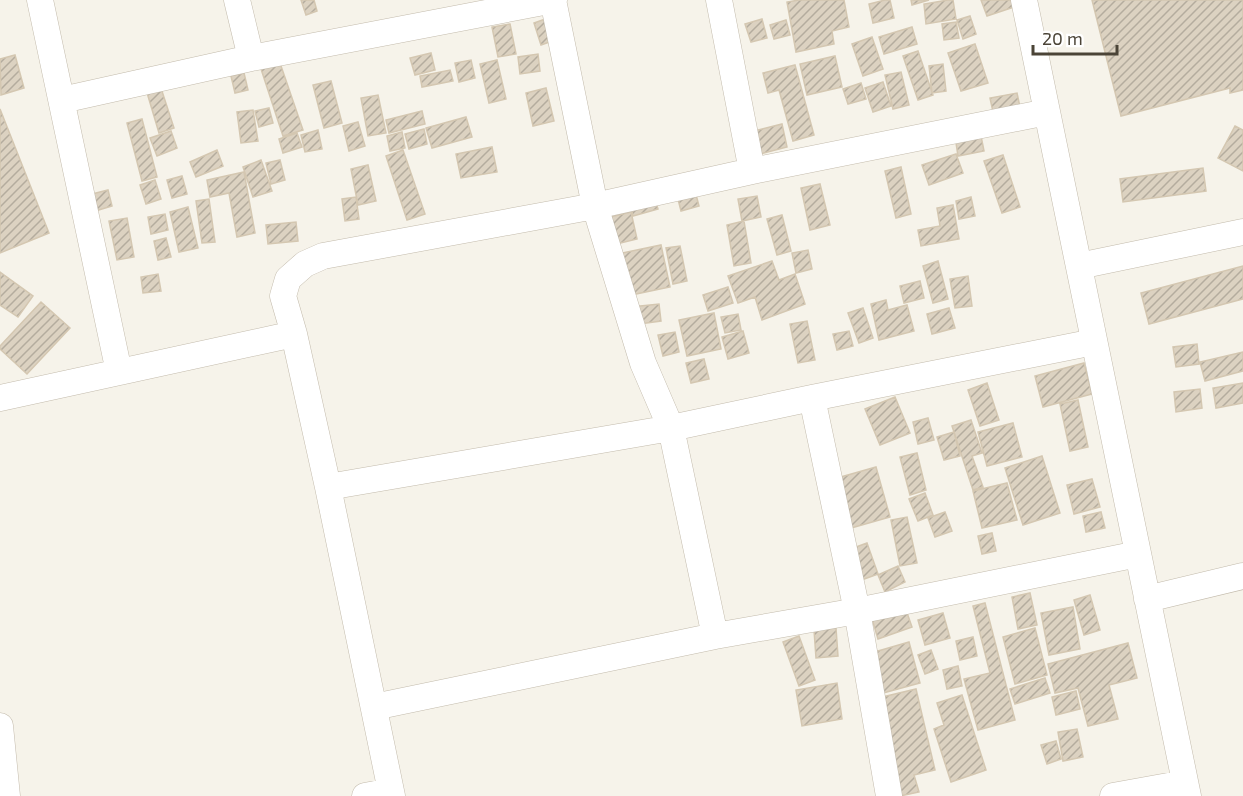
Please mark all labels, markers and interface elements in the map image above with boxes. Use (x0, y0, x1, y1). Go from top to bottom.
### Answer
scale bar (1033, 18, 1117, 56)
text: 20 m (1042, 27, 1083, 49)

